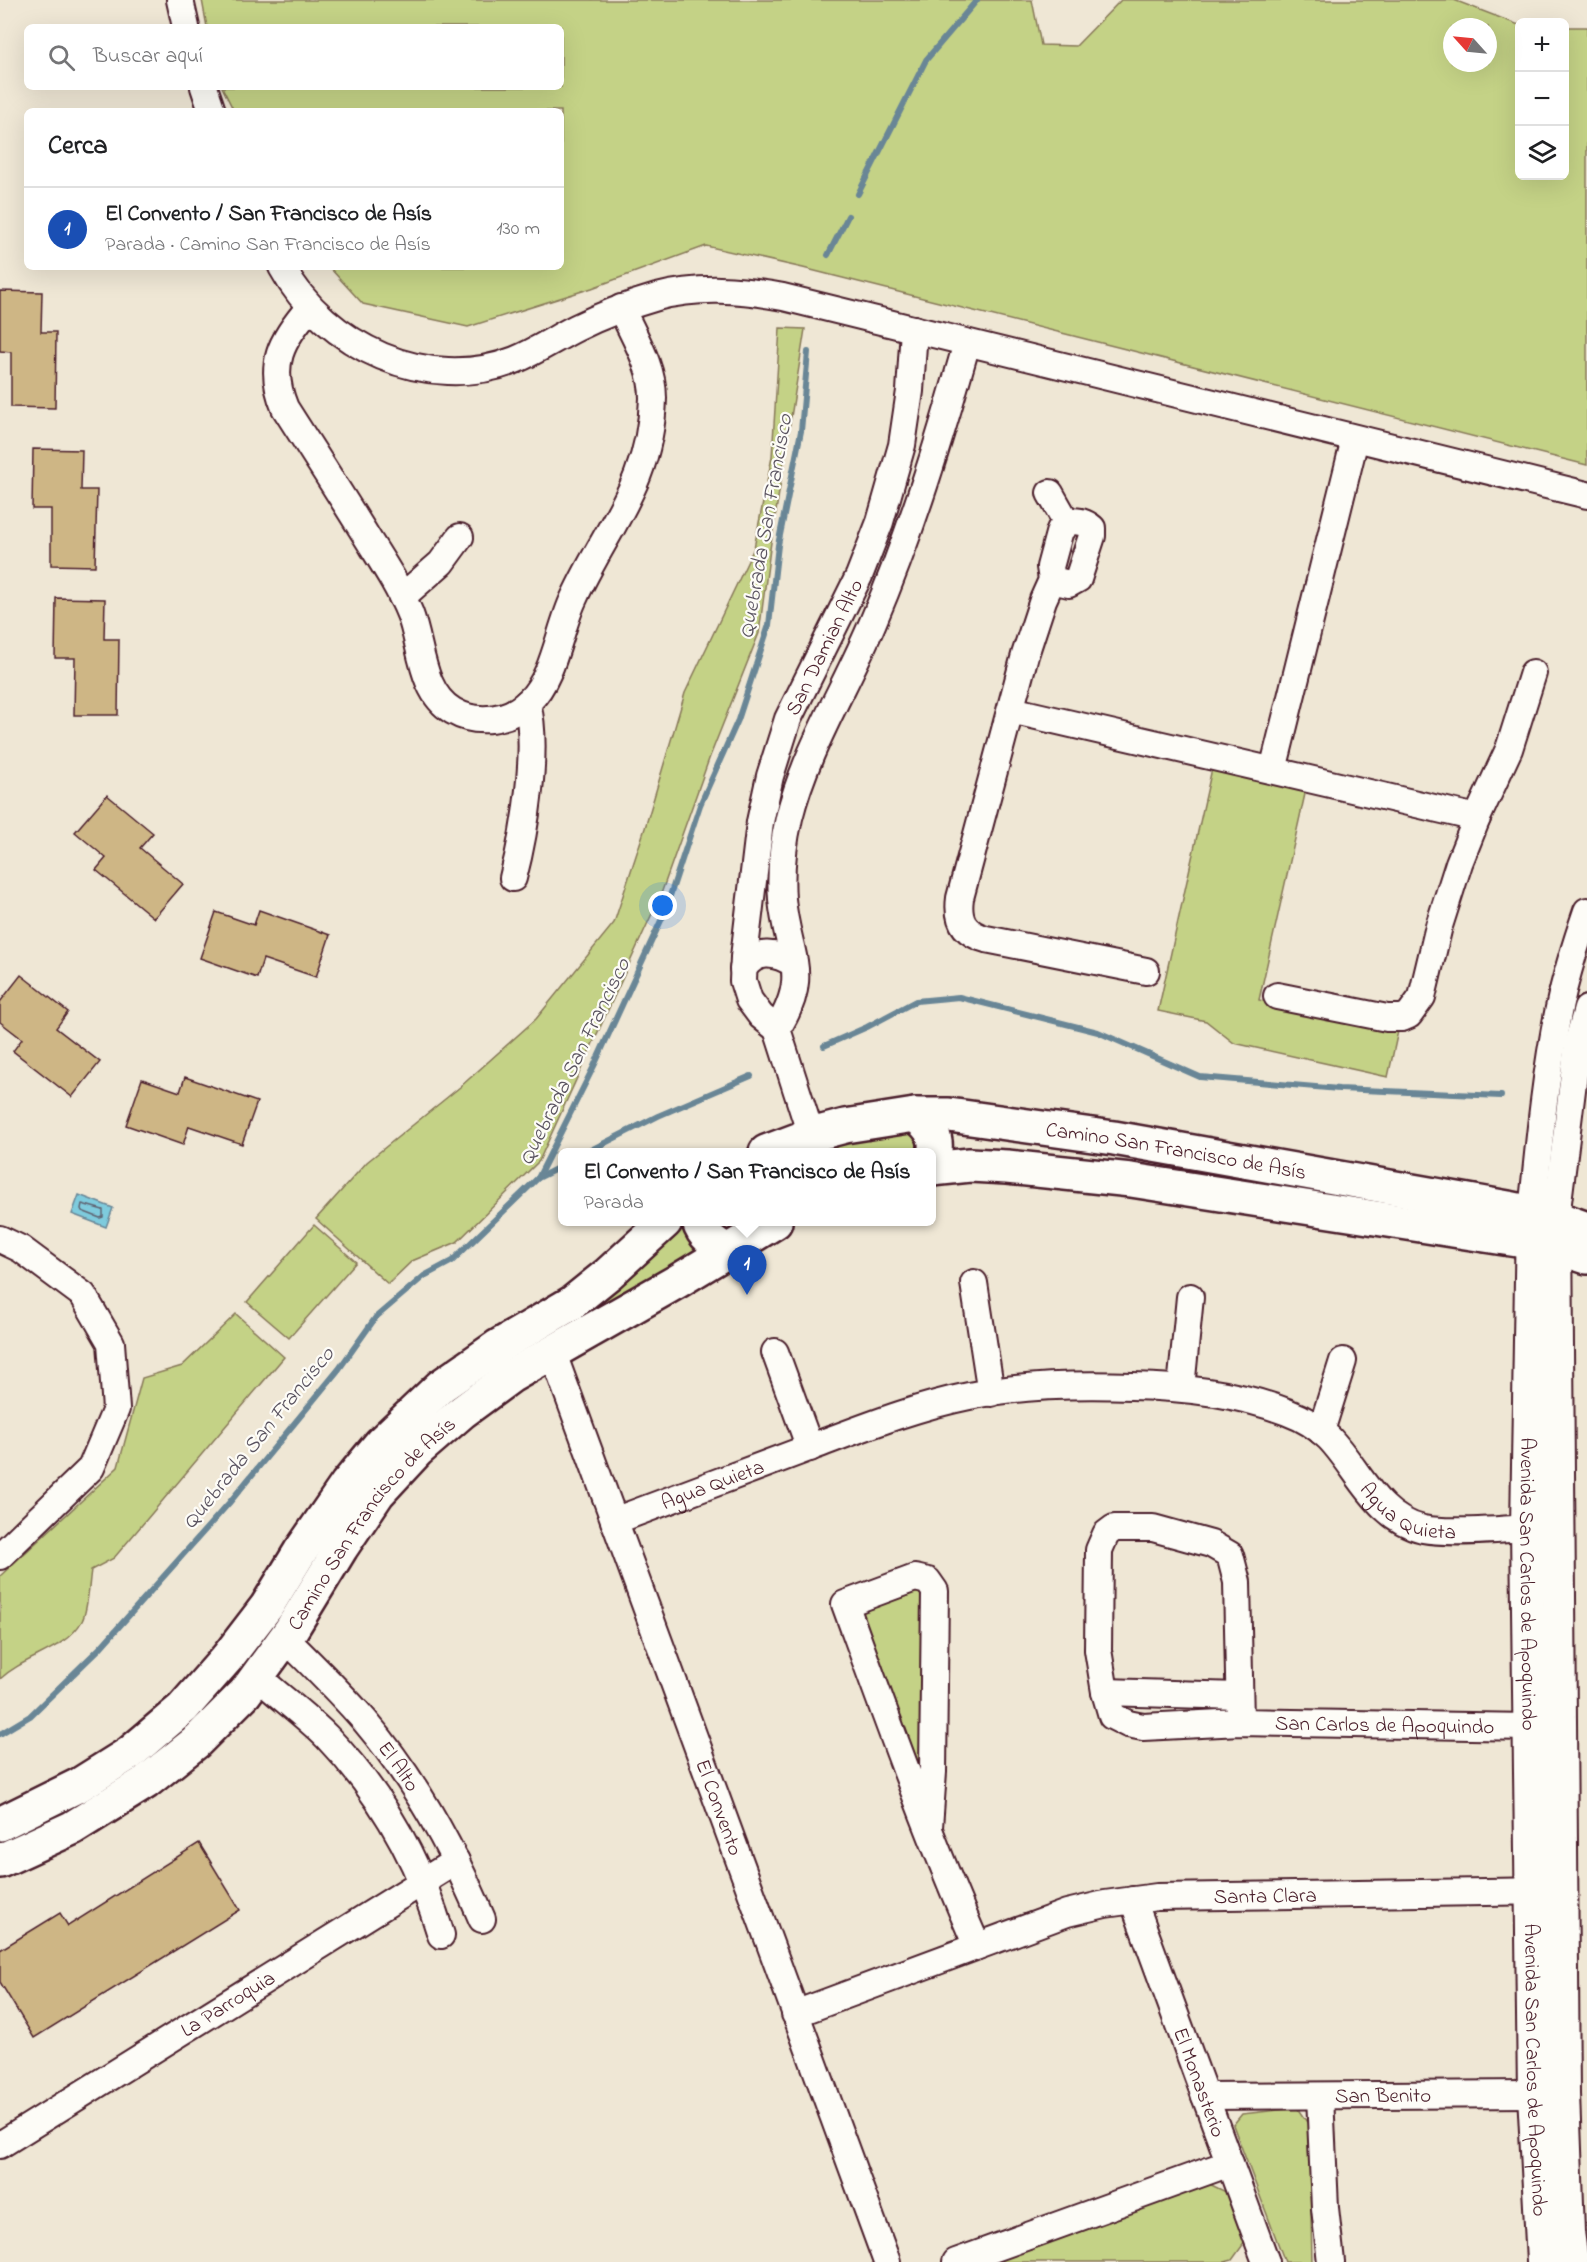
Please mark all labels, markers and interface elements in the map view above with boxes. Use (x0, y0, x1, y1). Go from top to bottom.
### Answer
north arrow (1443, 18, 1497, 72)
map controls (1515, 18, 1569, 180)
button: + (1515, 18, 1569, 72)
search box (24, 24, 564, 90)
icon: search (45, 41, 78, 74)
text: Buscar aquí (93, 41, 203, 73)
button: − (1515, 72, 1569, 126)
button: layers (1515, 126, 1569, 180)
text: Cerca (48, 128, 108, 166)
text: El Convento / San Francisco de Asís (105, 199, 432, 231)
text: 1 (64, 215, 71, 244)
text: 130 m (496, 215, 540, 244)
text: Parada · Camino San Francisco de Asís (105, 231, 431, 260)
water label: Quebrada San Francisco (731, 410, 803, 641)
street label: San Damian Alto (779, 575, 872, 721)
your location (648, 891, 677, 920)
water label: Quebrada San Francisco (512, 952, 641, 1171)
street label: Camino San Francisco de Asís (1044, 1116, 1309, 1189)
popup (558, 1148, 936, 1226)
text: El Convento / San Francisco de Asís (583, 1157, 911, 1189)
text: Parada (583, 1189, 644, 1218)
pin: 1 (728, 1246, 766, 1295)
water label: Quebrada San Francisco (175, 1339, 344, 1537)
street label: Camino San Francisco de Asís (281, 1411, 463, 1637)
street label: Avenida San Carlos de Apoquindo (1510, 1437, 1543, 1731)
street label: Agua Quieta (657, 1453, 769, 1519)
street label: Agua Quieta (1351, 1477, 1456, 1548)
street label: San Carlos de Apoquindo (1274, 1710, 1495, 1743)
street label: El Alto (369, 1736, 426, 1798)
street label: El Convento (686, 1755, 749, 1860)
street label: Santa Clara (1214, 1882, 1317, 1913)
street label: Avenida San Carlos de Apoquindo (1515, 1923, 1554, 2217)
street label: La Parroquia (175, 1964, 282, 2046)
street label: El Monasterio (1164, 2024, 1232, 2142)
street label: San Benito (1335, 2082, 1431, 2112)

